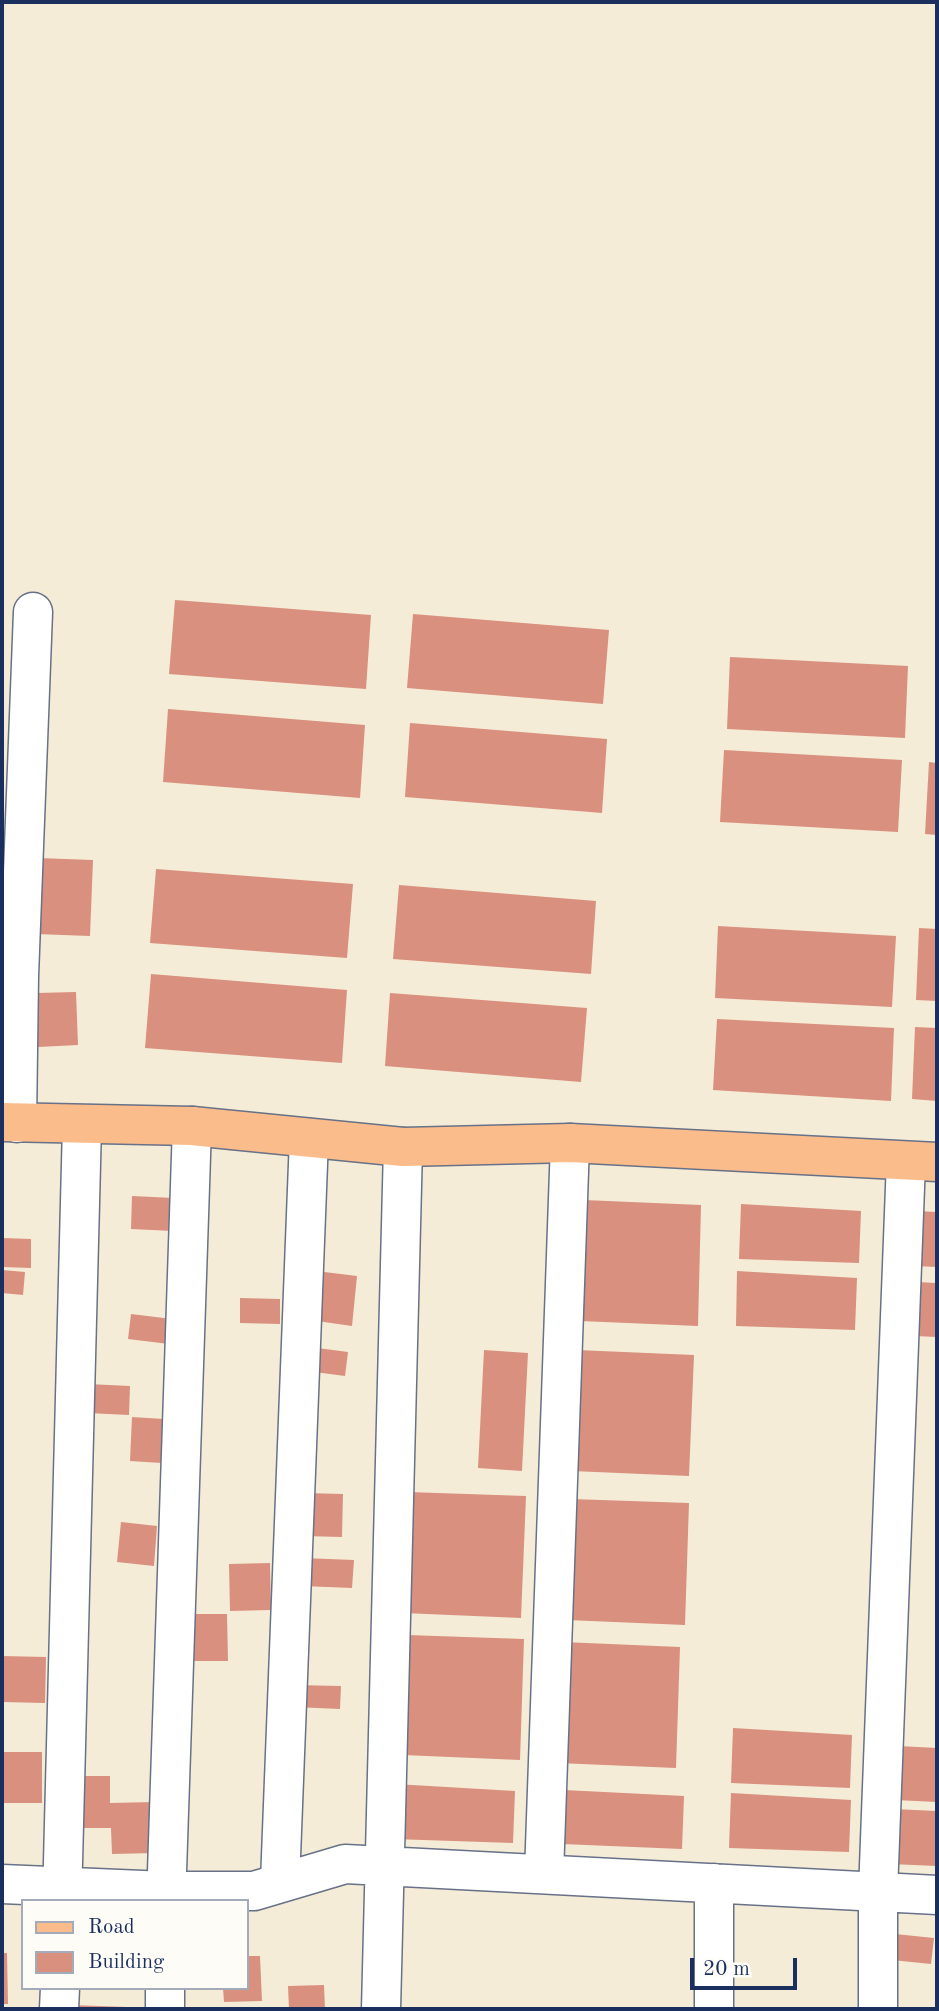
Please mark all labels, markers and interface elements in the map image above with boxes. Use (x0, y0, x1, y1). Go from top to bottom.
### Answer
legend (21, 1899, 248, 1990)
text: Road (88, 1917, 135, 1938)
scale bar (694, 1944, 801, 1988)
text: Building (88, 1952, 164, 1973)
text: 20 m (703, 1959, 750, 1980)

